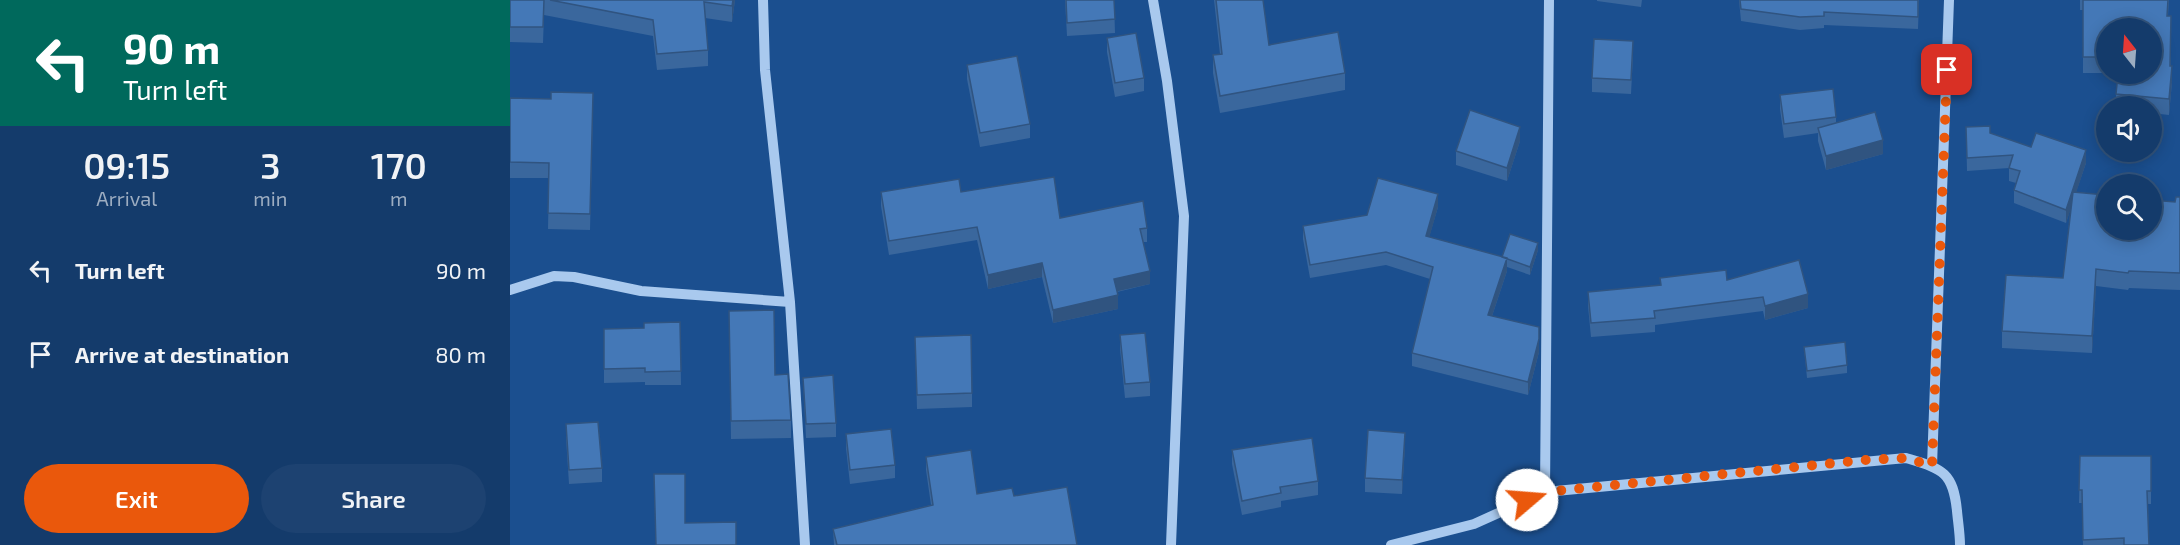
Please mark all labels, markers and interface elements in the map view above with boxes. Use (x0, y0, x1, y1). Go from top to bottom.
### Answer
north arrow (2096, 18, 2162, 84)
map controls (2096, 18, 2162, 240)
text: 90 m (123, 22, 220, 72)
icon: left (24, 24, 102, 102)
pin (1921, 44, 1972, 95)
icon: arrive (1930, 53, 1963, 86)
text: Turn left (123, 73, 227, 105)
button: sound (2096, 96, 2162, 162)
text: 09:15 (83, 143, 170, 186)
text: 3 (260, 143, 280, 186)
text: 170 (371, 143, 427, 186)
button: search (2096, 174, 2162, 240)
text: Arrival (96, 186, 157, 210)
text: min (253, 186, 287, 210)
text: m (390, 186, 407, 210)
icon: left (24, 254, 57, 287)
text: Turn left (75, 257, 164, 283)
text: 90 m (436, 257, 486, 283)
icon: arrive (24, 338, 57, 371)
text: Arrive at destination (75, 341, 289, 367)
text: 80 m (435, 341, 486, 367)
button: Exit (24, 464, 249, 533)
button: Share (261, 464, 486, 533)
position arrow (1495, 468, 1559, 532)

